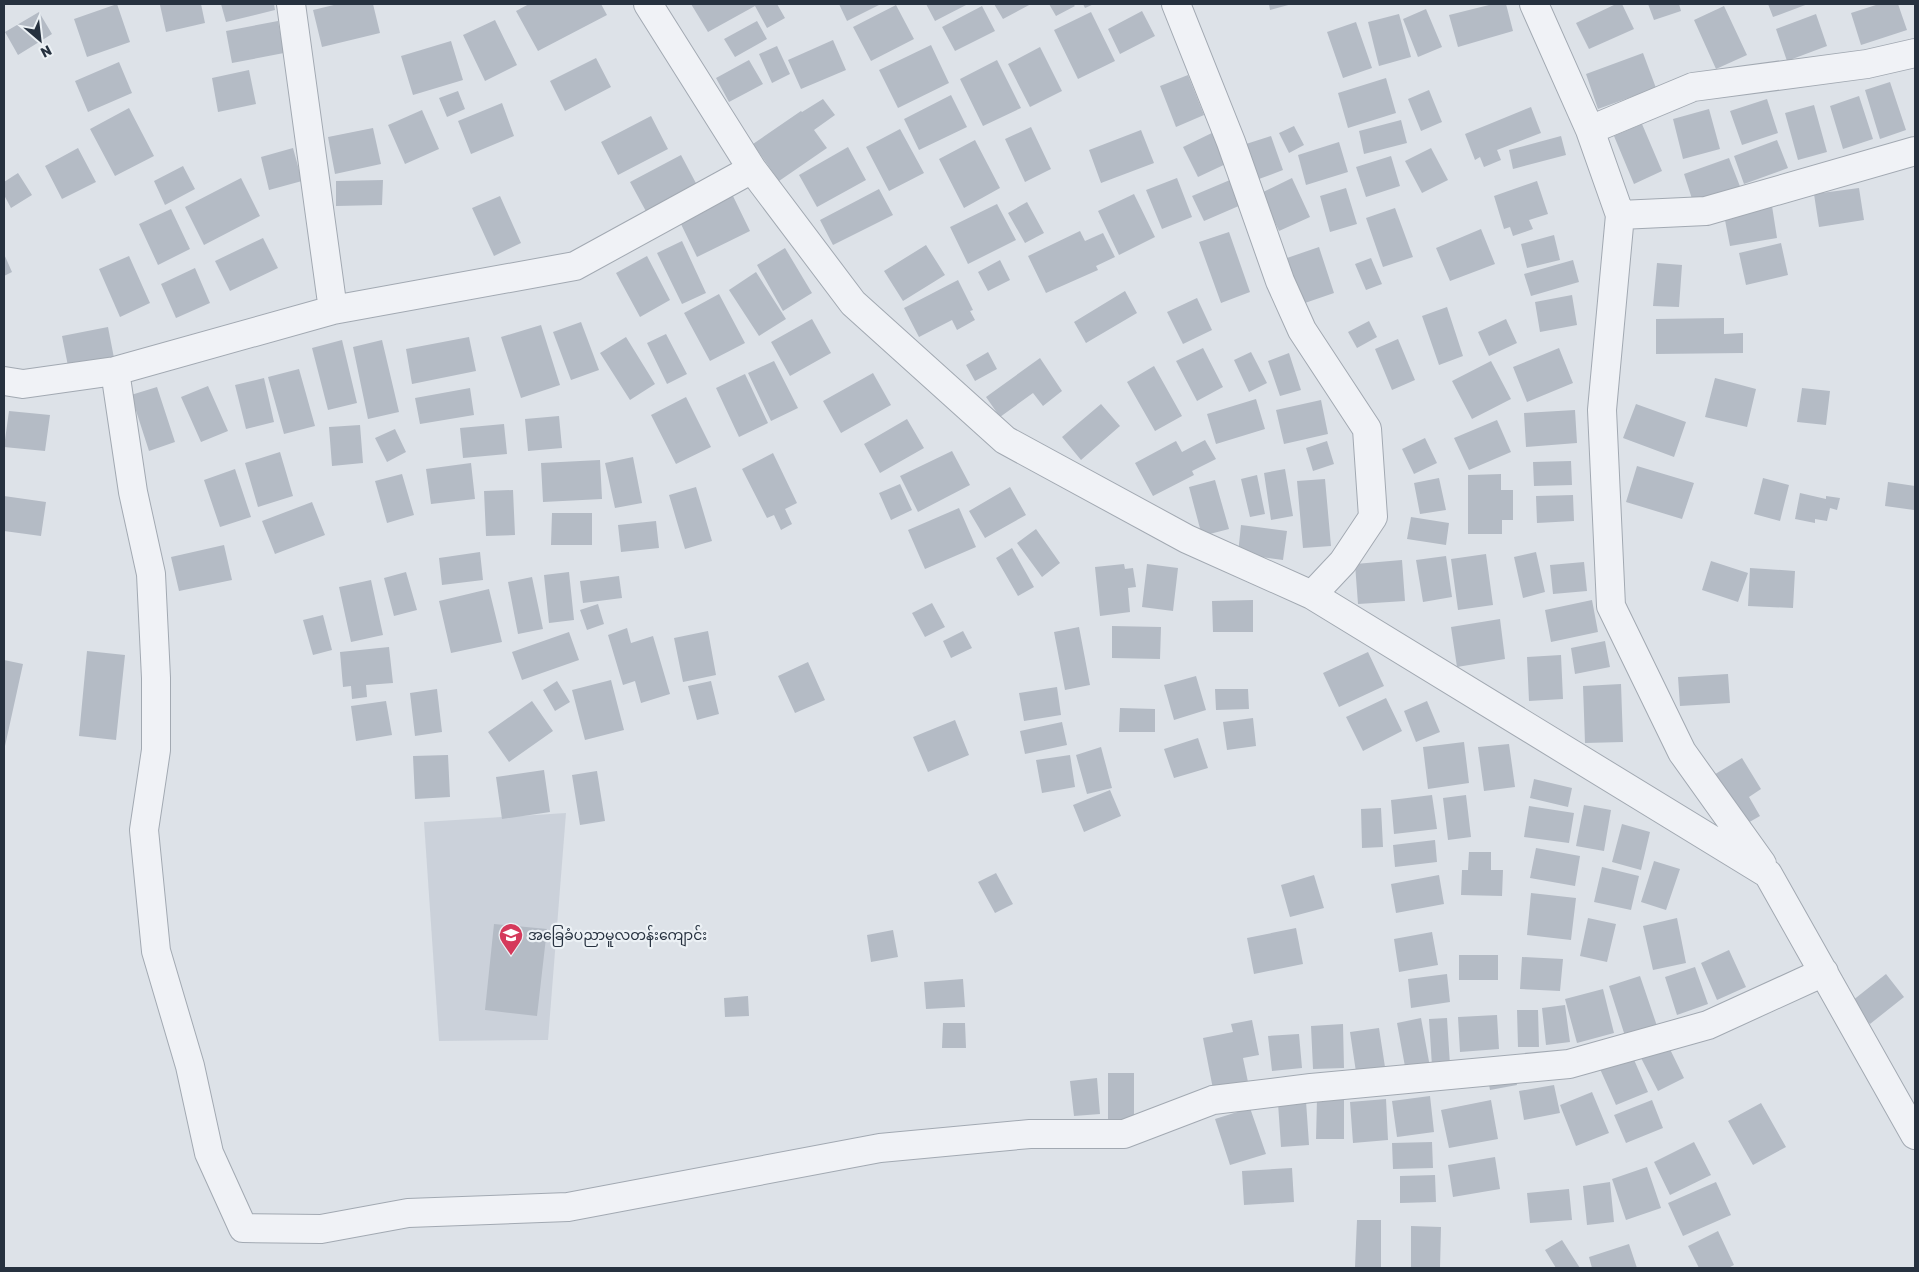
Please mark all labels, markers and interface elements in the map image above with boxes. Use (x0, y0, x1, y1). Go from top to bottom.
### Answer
north arrow (15, 15, 65, 65)
text: N (37, 41, 54, 61)
school or university icon: အခြေခံပညာမူလတန်းကျောင်း (498, 922, 524, 956)
place label: အခြေခံပညာမူလတန်းကျောင်း (528, 925, 707, 947)

